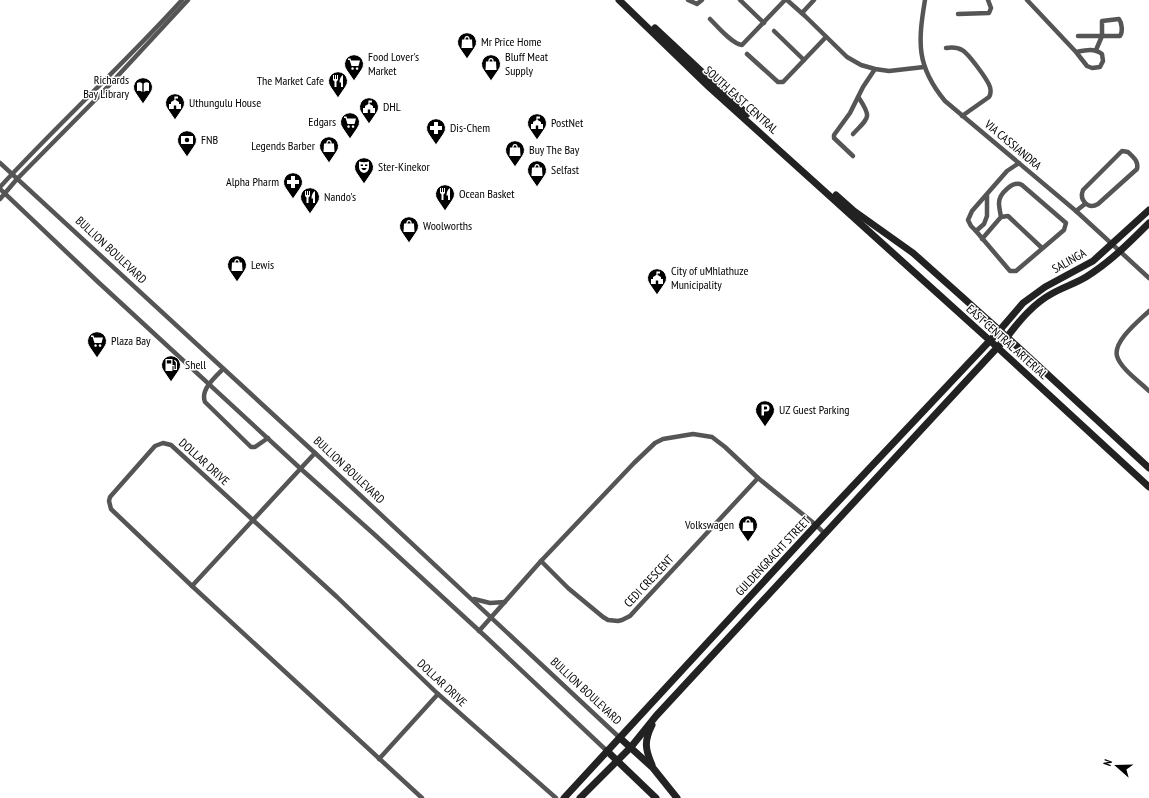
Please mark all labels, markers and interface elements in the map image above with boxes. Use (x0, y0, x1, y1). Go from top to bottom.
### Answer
shop icon: Mr Price Home (456, 31, 478, 59)
place label: Mr Price Home (481, 34, 541, 49)
place label: Food Lover's Market (368, 49, 419, 78)
place label: Bluff Meat Supply (505, 49, 549, 78)
supermarket icon: Food Lover's Market (343, 53, 365, 81)
shop icon: Bluff Meat Supply (480, 53, 502, 81)
street label: SOUTH EAST CENTRAL (701, 62, 781, 137)
restaurant icon: The Market Cafe (327, 70, 349, 98)
place label: Richards Bay Library (83, 72, 129, 101)
place label: The Market Cafe (257, 73, 324, 88)
library icon: Richards Bay Library (132, 76, 154, 104)
public building icon: Uthungulu House (164, 92, 186, 120)
place label: Uthungulu House (189, 95, 261, 110)
public building icon: DHL (358, 96, 380, 124)
place label: DHL (383, 99, 401, 114)
supermarket icon: Edgars (339, 111, 361, 139)
public building icon: PostNet (526, 112, 548, 140)
place label: Edgars (308, 114, 336, 129)
place label: PostNet (551, 115, 584, 130)
street label: VIA CASSIANDRA (981, 116, 1045, 173)
pharmacy icon: Dis-Chem (425, 117, 447, 145)
place label: Dis-Chem (450, 120, 490, 135)
bank icon: FNB (176, 129, 198, 157)
place label: FNB (201, 132, 218, 147)
shop icon: Legends Barber (318, 135, 340, 163)
place label: Legends Barber (251, 138, 316, 153)
shop icon: Buy The Bay (504, 139, 526, 167)
place label: Buy The Bay (529, 142, 580, 157)
theatre icon: Ster-Kinekor (353, 156, 375, 184)
place label: Ster-Kinekor (378, 159, 431, 174)
shop icon: Selfast (526, 159, 548, 187)
place label: Selfast (551, 162, 580, 177)
pharmacy icon: Alpha Pharm (282, 171, 304, 199)
place label: Alpha Pharm (226, 174, 279, 189)
restaurant icon: Ocean Basket (434, 183, 456, 211)
restaurant icon: Nando's (299, 186, 321, 214)
place label: Ocean Basket (459, 186, 515, 201)
place label: Nando's (324, 189, 356, 204)
street label: BULLION BOULEVARD (73, 213, 150, 286)
shop icon: Woolworths (398, 215, 420, 243)
place label: Woolworths (423, 218, 472, 233)
street label: SALINGA (1049, 245, 1089, 276)
shop icon: Lewis (226, 254, 248, 282)
place label: Lewis (251, 257, 274, 272)
place label: City of uMhlathuze Municipality (671, 263, 748, 292)
public building icon: City of uMhlathuze Municipality (646, 267, 668, 295)
street label: EAST CENTRAL ARTERIAL (963, 301, 1051, 382)
supermarket icon: Plaza Bay (86, 330, 108, 358)
place label: Plaza Bay (111, 333, 151, 348)
fuel station icon: Shell (160, 354, 182, 382)
place label: Shell (185, 357, 206, 372)
parking icon: UZ Guest Parking (754, 399, 776, 427)
place label: UZ Guest Parking (779, 402, 850, 417)
street label: BULLION BOULEVARD (311, 433, 388, 506)
street label: DOLLAR DRIVE (176, 435, 233, 488)
street label: GULDENGRACHT STREET (732, 512, 814, 599)
shop icon: Volkswagen (737, 514, 759, 542)
place label: Volkswagen (684, 517, 734, 532)
street label: CEDI CRESCENT (621, 551, 677, 610)
street label: BULLION BOULEVARD (548, 654, 625, 727)
street label: DOLLAR DRIVE (414, 656, 470, 709)
north arrow (1097, 746, 1137, 786)
text: N (1100, 757, 1115, 768)

